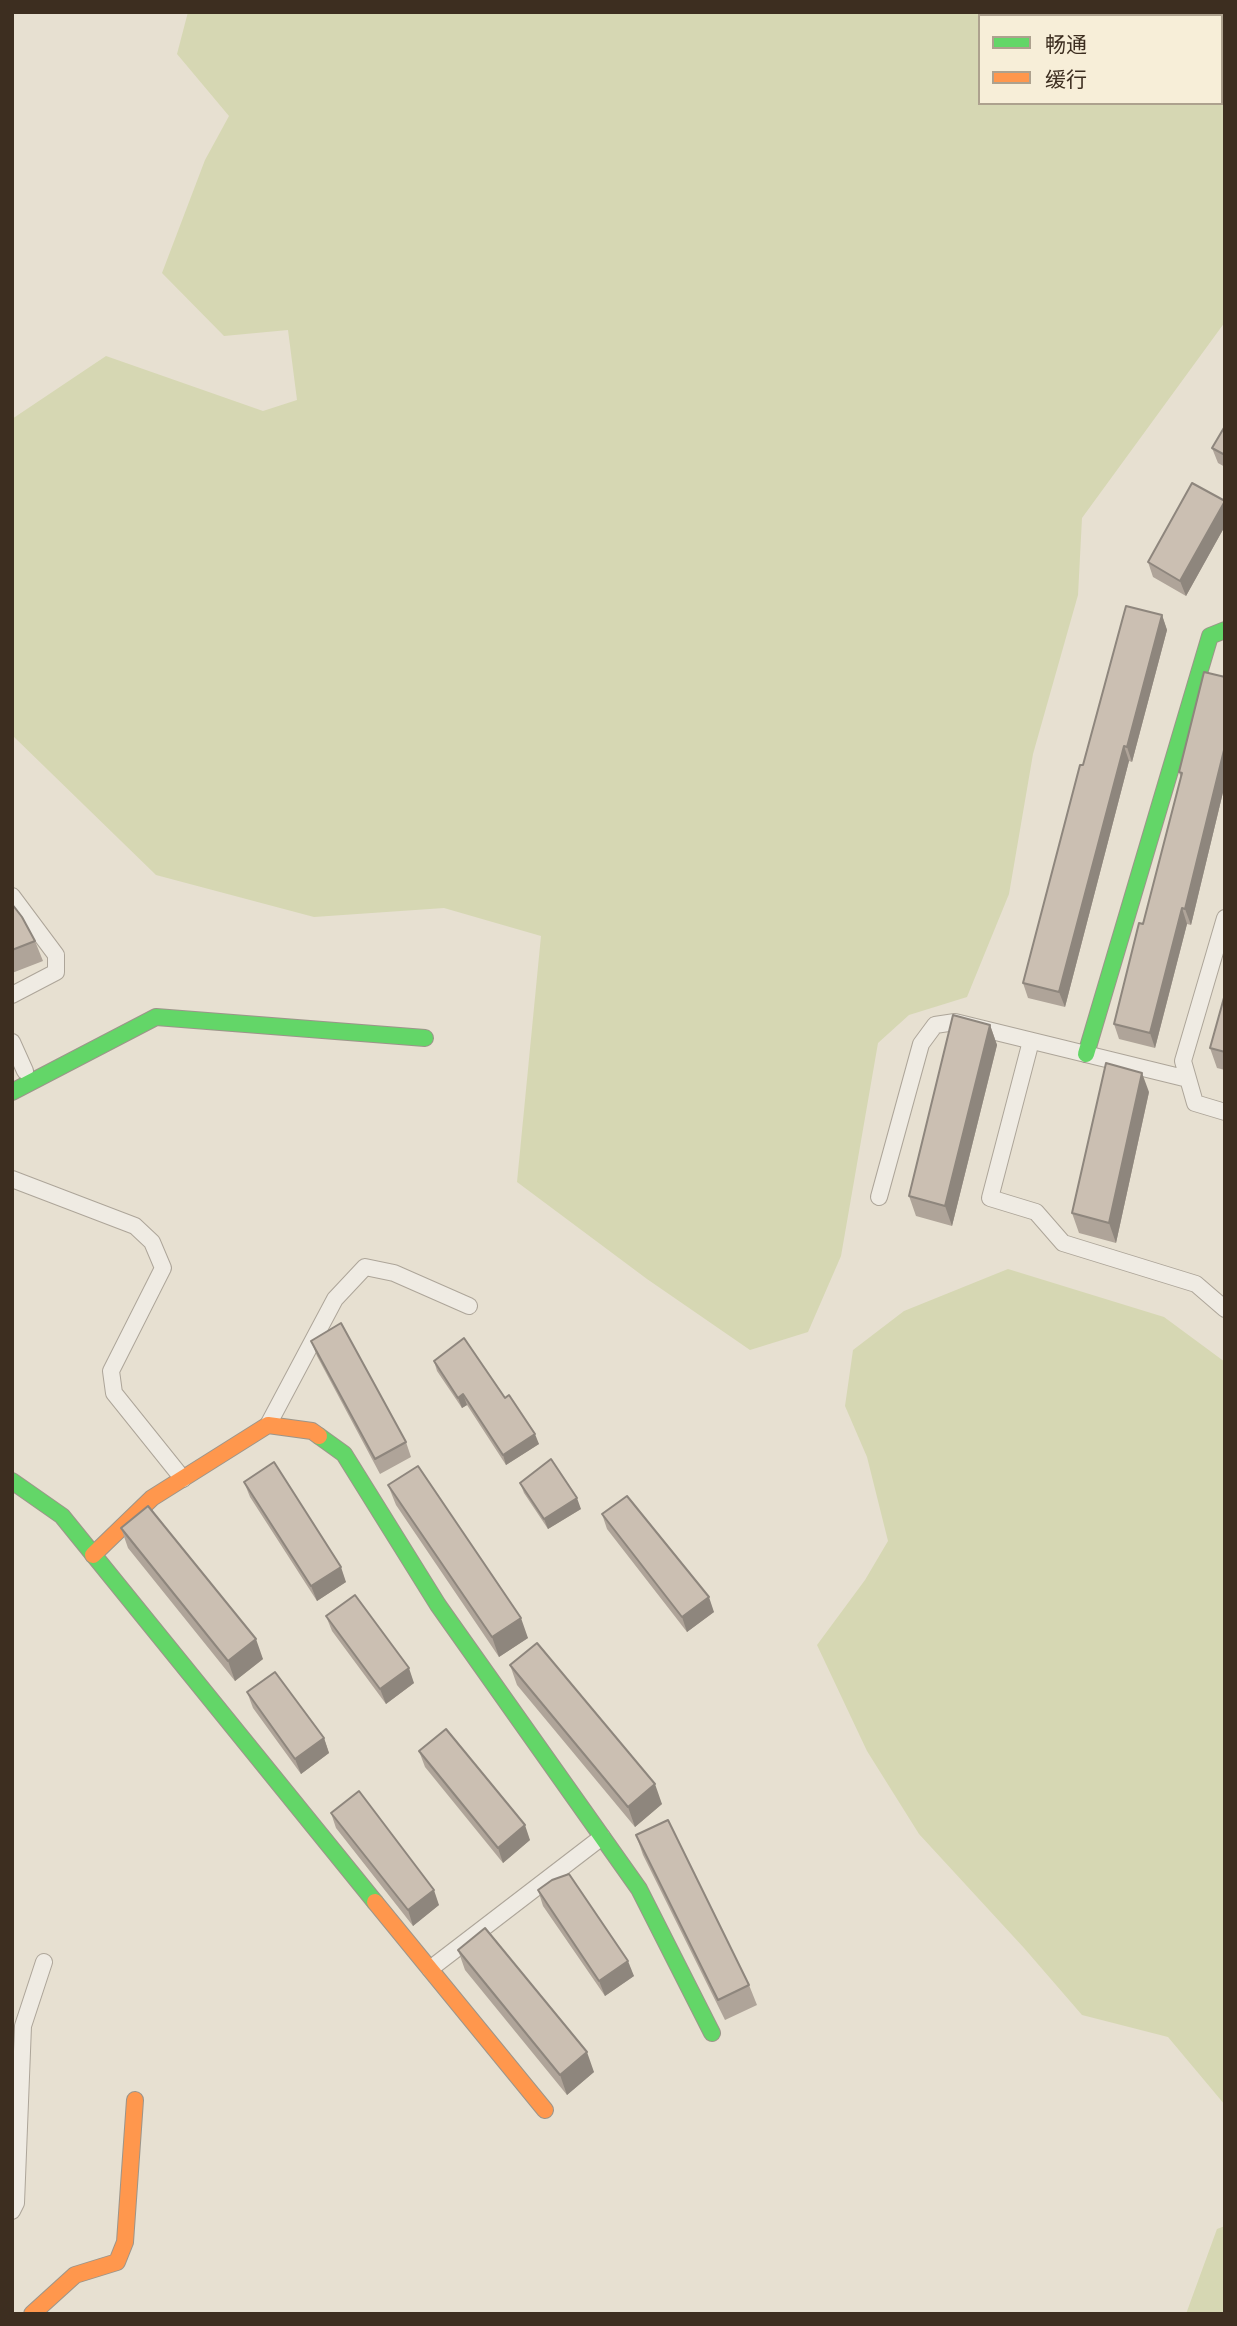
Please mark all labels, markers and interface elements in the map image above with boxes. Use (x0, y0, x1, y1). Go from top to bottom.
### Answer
legend (978, 14, 1223, 105)
text: 畅通 (1045, 32, 1087, 57)
text: 缓行 (1045, 67, 1087, 92)

